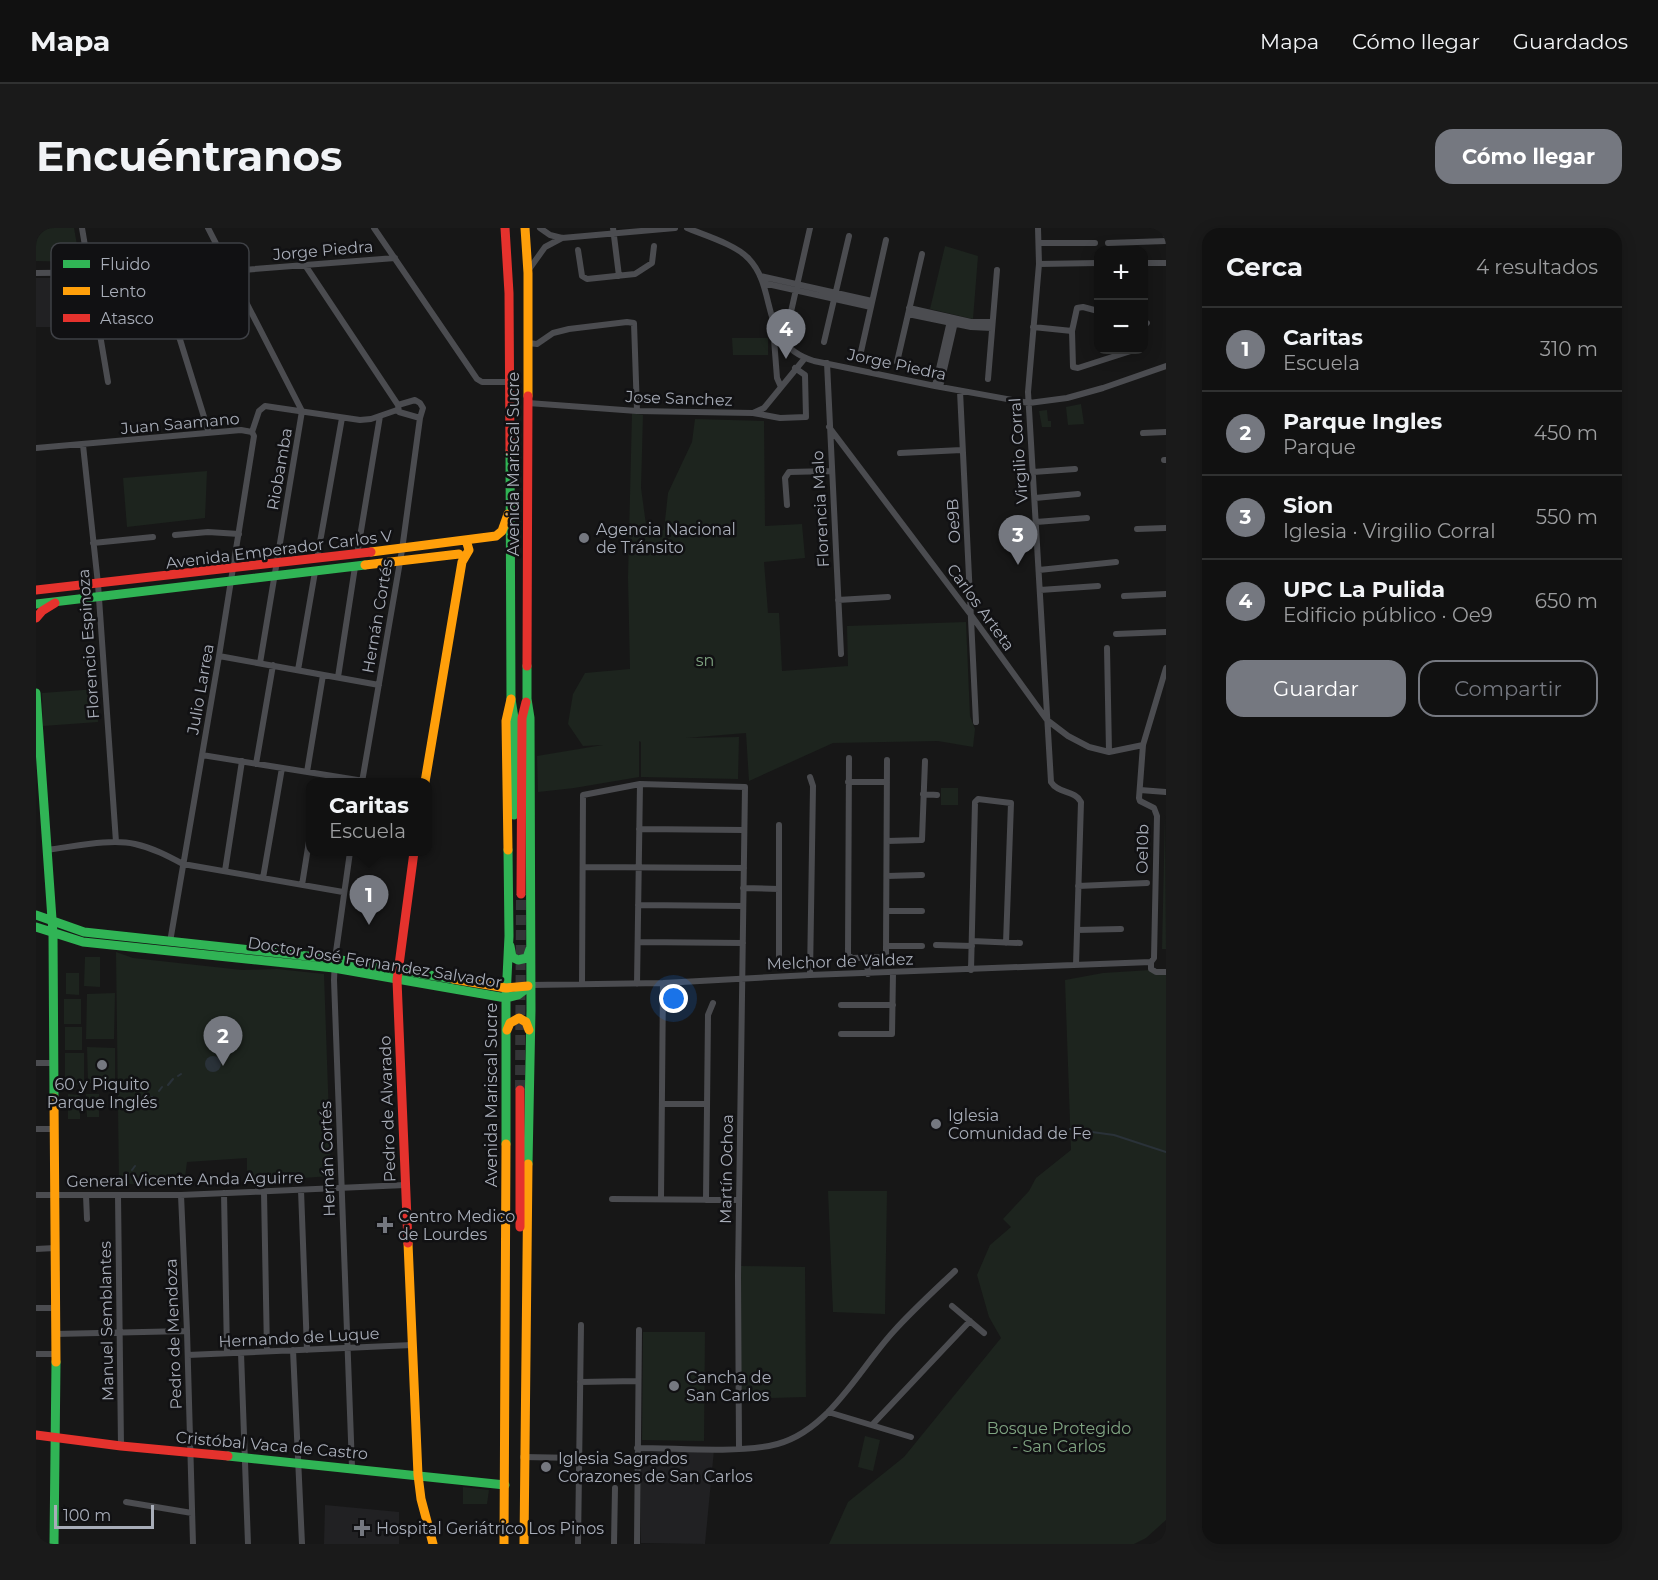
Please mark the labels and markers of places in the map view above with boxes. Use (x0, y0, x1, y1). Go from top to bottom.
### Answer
pin: 4 (766, 310, 806, 359)
pin: 3 (998, 516, 1038, 565)
place label: Agencia Nacional de Tránsito (596, 520, 736, 557)
marker: Agencia Nacional de Tránsito (577, 531, 591, 545)
pin: 1 (350, 876, 388, 925)
pin: 2 (204, 1016, 243, 1066)
marker: 60 y Piquito Parque Inglés (95, 1058, 109, 1072)
place label: 60 y Piquito Parque Inglés (47, 1075, 158, 1112)
place label: Iglesia Comunidad de Fe (948, 1106, 1091, 1143)
marker: Iglesia Comunidad de Fe (929, 1117, 943, 1131)
place label: Centro Medico de Lourdes (398, 1207, 515, 1244)
marker: Centro Medico de Lourdes (376, 1216, 394, 1234)
place label: Cancha de San Carlos (686, 1368, 771, 1405)
marker: Cancha de San Carlos (667, 1379, 681, 1393)
place label: Iglesia Sagrados Corazones de San Carlos (558, 1449, 753, 1486)
marker: Iglesia Sagrados Corazones de San Carlos (539, 1460, 553, 1474)
marker: Hospital Geriátrico Los Pinos (353, 1519, 371, 1537)
place label: Hospital Geriátrico Los Pinos (376, 1519, 604, 1538)

